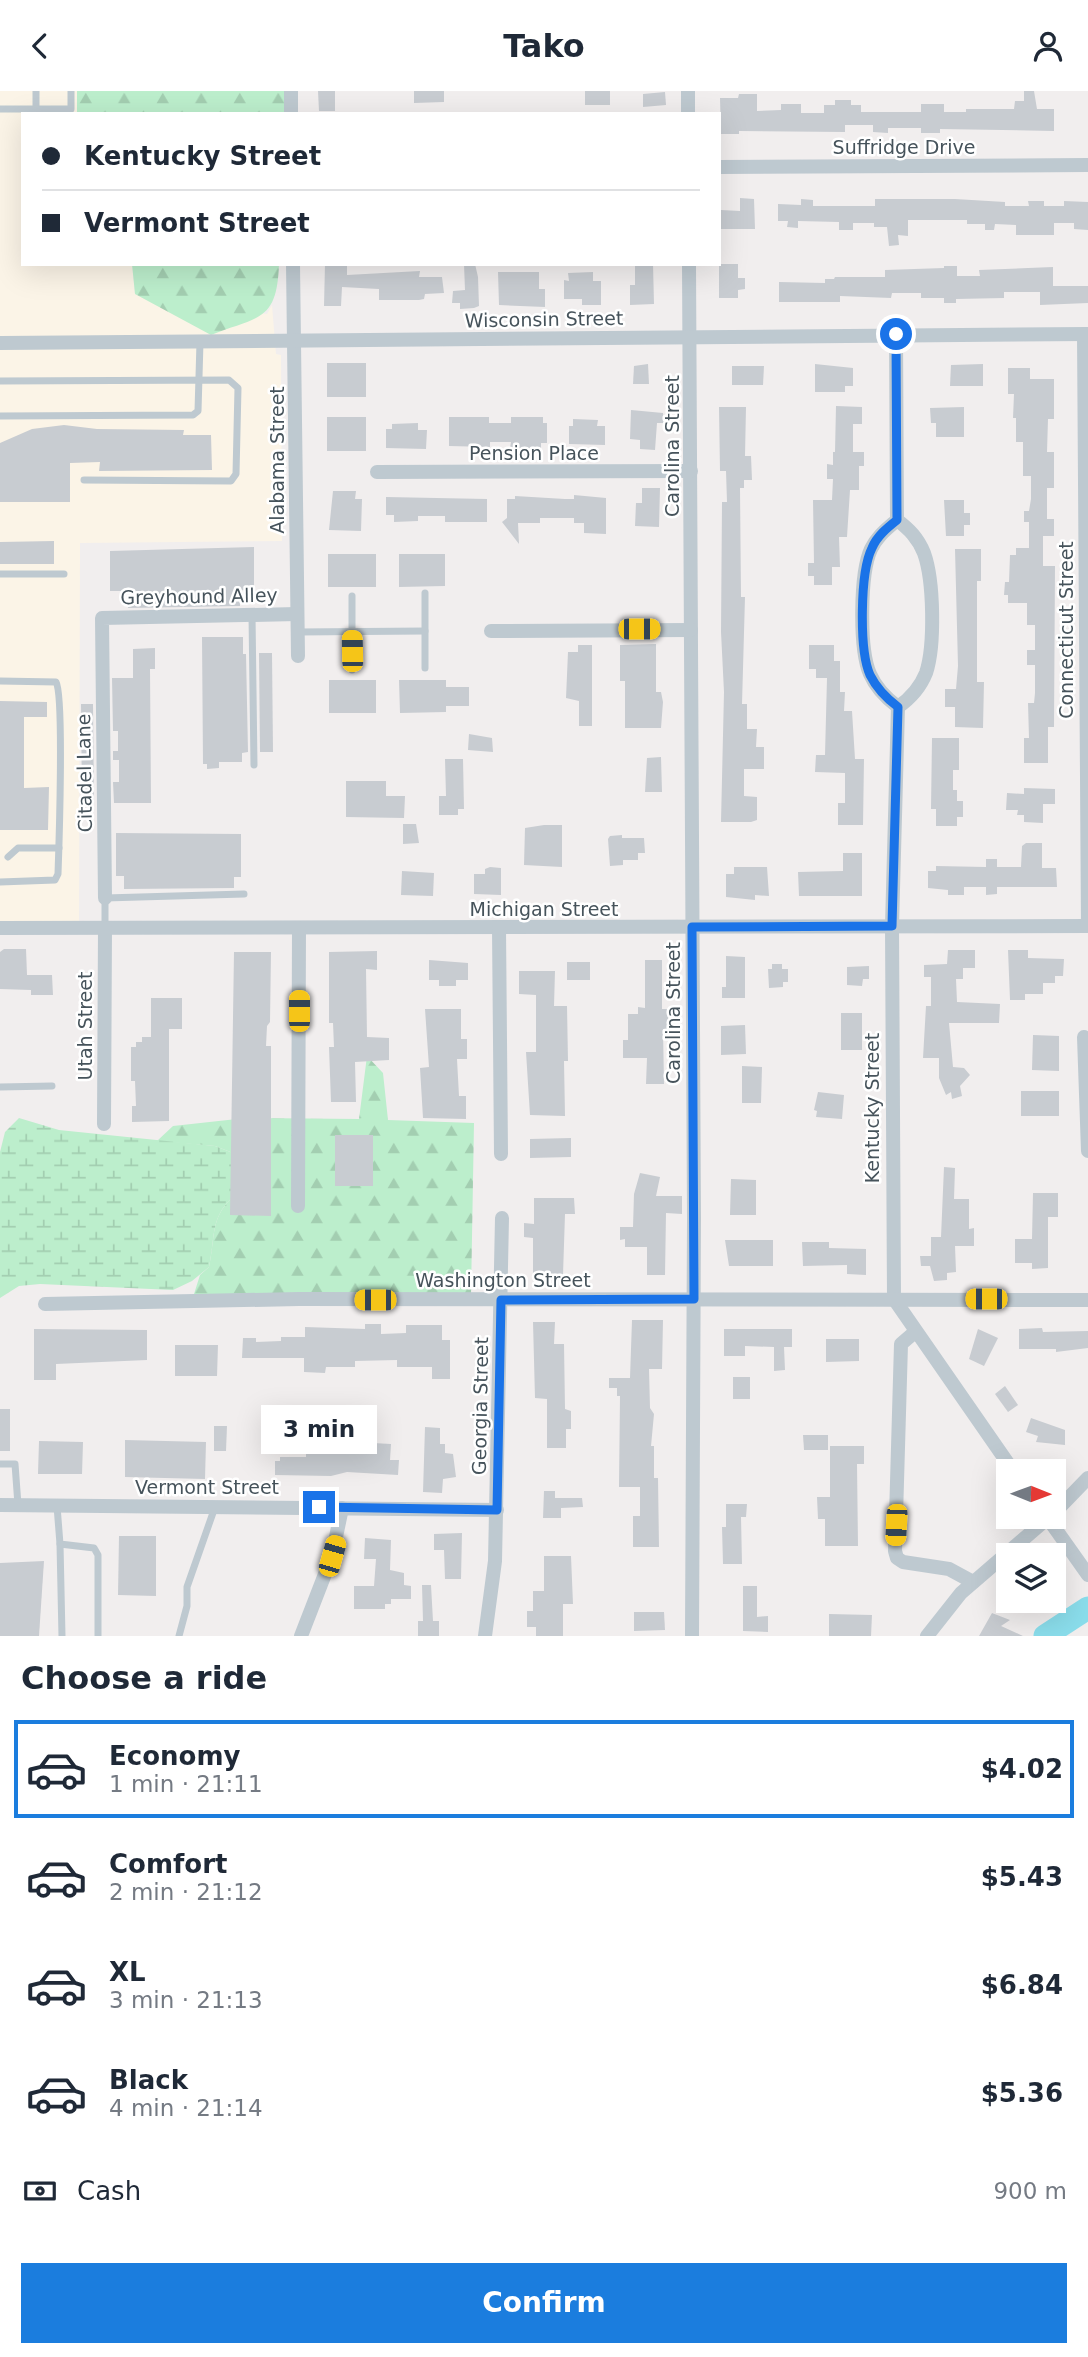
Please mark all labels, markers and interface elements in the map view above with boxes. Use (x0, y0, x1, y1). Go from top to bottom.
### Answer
icon: back (21, 27, 59, 65)
text: Tako (503, 27, 585, 65)
icon: person (1029, 27, 1067, 65)
street label: Suffridge Drive (833, 136, 975, 158)
text: Kentucky Street (84, 141, 321, 171)
text: Vermont Street (84, 208, 310, 238)
street label: Wisconsin Street (464, 307, 624, 331)
route start (880, 318, 912, 350)
street label: Carolina Street (661, 375, 683, 517)
street label: Alabama Street (266, 386, 288, 534)
street label: Pension Place (469, 442, 599, 464)
street label: Connecticut Street (1055, 541, 1077, 719)
street label: Greyhound Alley (120, 584, 278, 608)
car (619, 619, 661, 640)
car (342, 630, 363, 672)
street label: Citadel Lane (72, 713, 96, 833)
street label: Michigan Street (470, 898, 618, 920)
street label: Carolina Street (662, 942, 684, 1084)
street label: Utah Street (74, 972, 96, 1080)
car (289, 990, 310, 1032)
street label: Kentucky Street (861, 1033, 883, 1183)
street label: Washington Street (415, 1269, 591, 1291)
car (966, 1289, 1008, 1310)
car (355, 1290, 397, 1311)
street label: Georgia Street (468, 1337, 492, 1475)
callout: 3 min (261, 1405, 377, 1455)
text: 3 min (283, 1416, 355, 1442)
north arrow (996, 1459, 1066, 1529)
map controls (996, 1459, 1066, 1613)
street label: Vermont Street (135, 1476, 279, 1498)
route end (303, 1491, 335, 1523)
car (885, 1503, 908, 1547)
car (317, 1533, 348, 1579)
button: layers (996, 1543, 1066, 1613)
text: Choose a ride (21, 1659, 267, 1697)
icon: car (25, 1738, 88, 1801)
text: Economy (109, 1741, 240, 1771)
text: $4.02 (981, 1754, 1063, 1784)
text: 1 min · 21:11 (109, 1771, 263, 1797)
icon: car (25, 1846, 88, 1909)
text: Comfort (109, 1849, 227, 1879)
text: $5.43 (981, 1862, 1063, 1892)
text: 2 min · 21:12 (109, 1879, 263, 1905)
icon: car (25, 1954, 88, 2017)
text: XL (109, 1957, 146, 1987)
text: $6.84 (981, 1970, 1063, 2000)
text: 3 min · 21:13 (109, 1987, 263, 2013)
icon: car (25, 2062, 88, 2125)
text: Black (109, 2065, 188, 2095)
text: $5.36 (981, 2078, 1063, 2108)
text: 4 min · 21:14 (109, 2095, 263, 2121)
icon: cash (21, 2172, 59, 2210)
text: Cash (77, 2176, 141, 2206)
text: 900 m (993, 2178, 1067, 2204)
button: Confirm (21, 2263, 1067, 2343)

